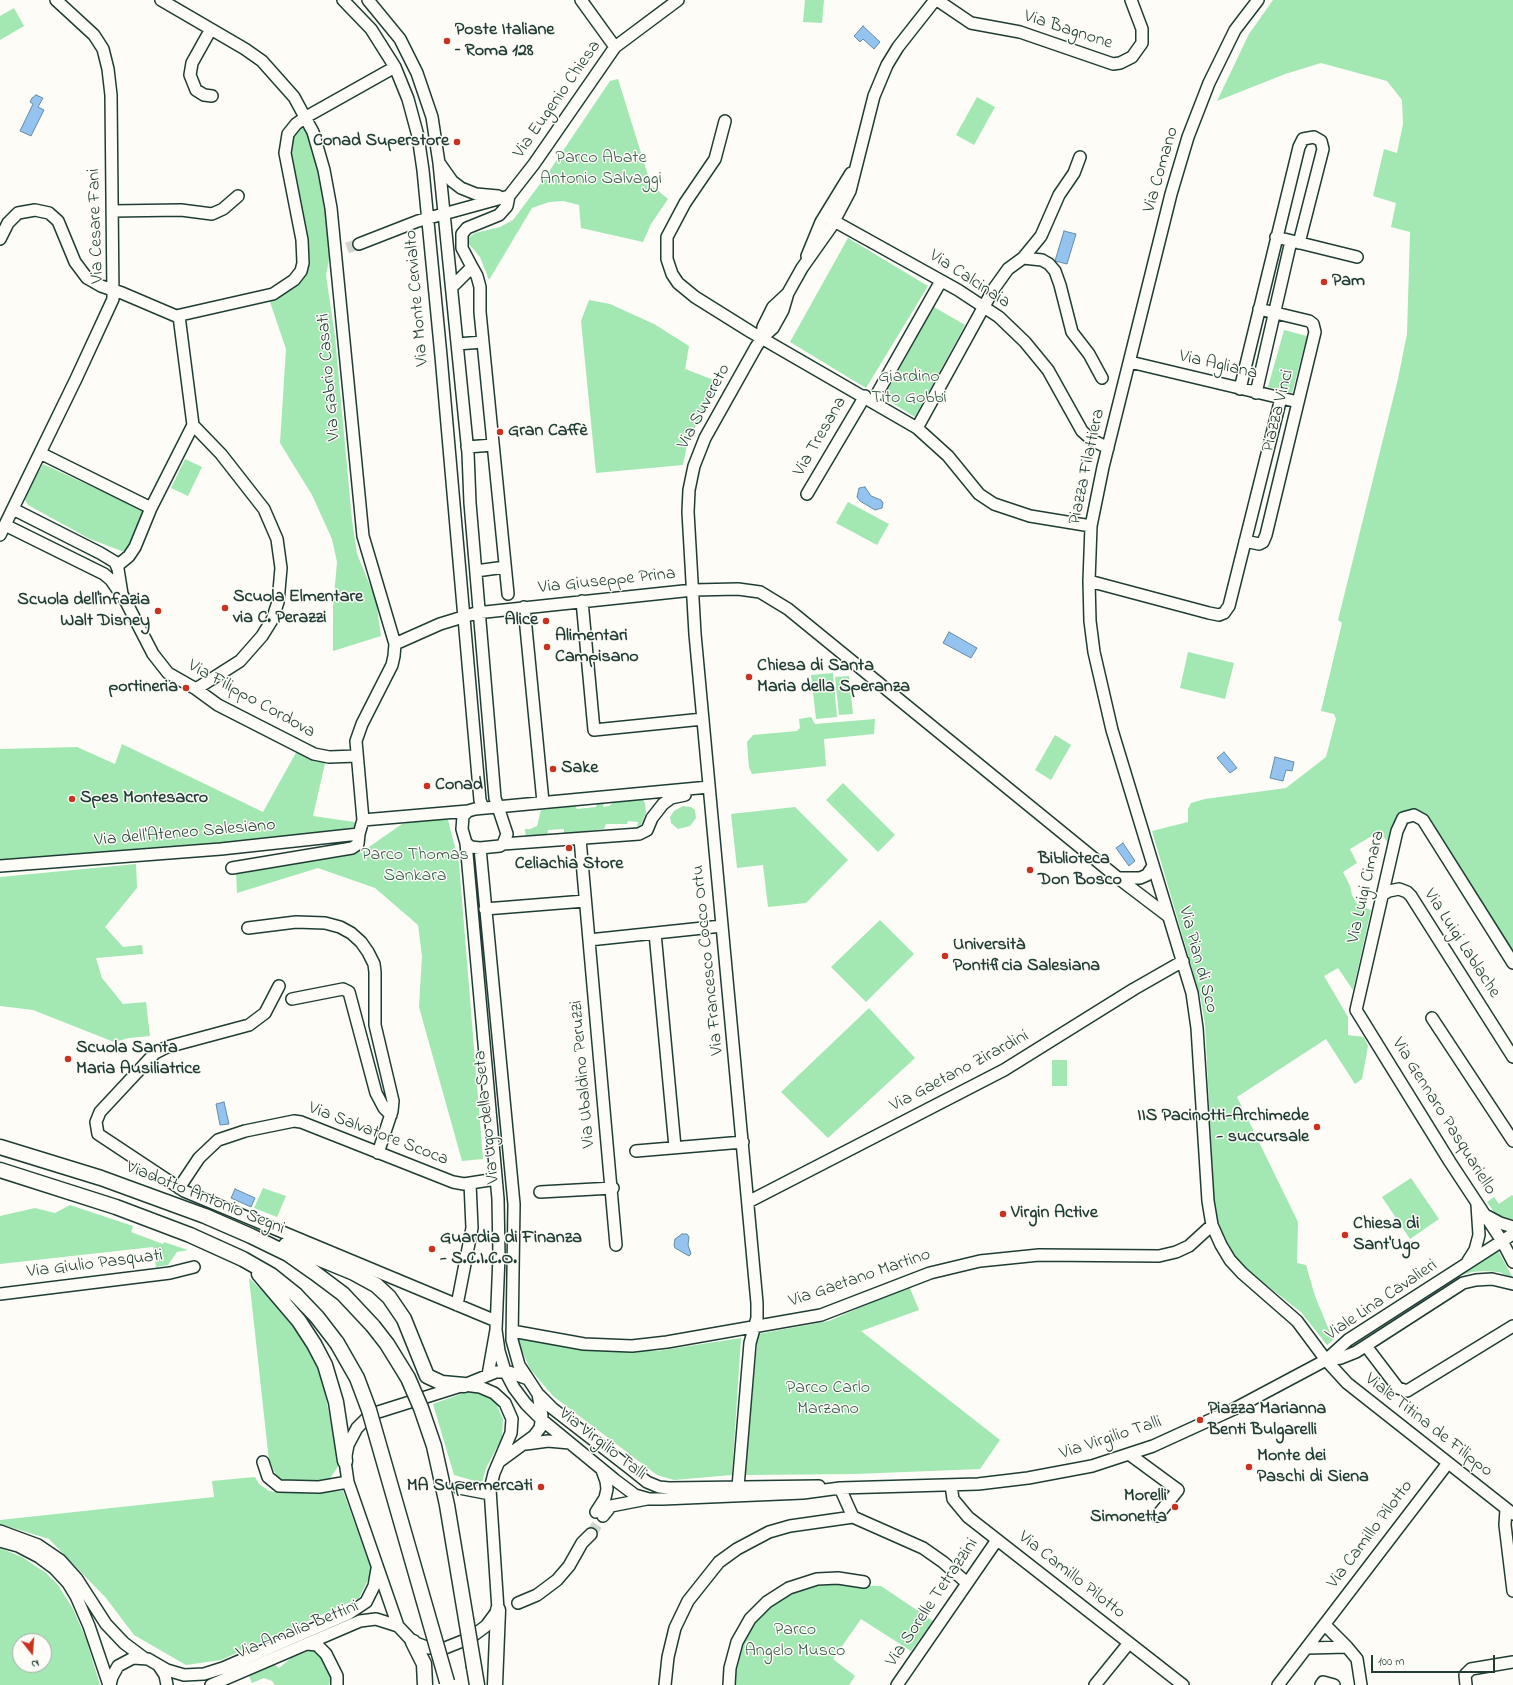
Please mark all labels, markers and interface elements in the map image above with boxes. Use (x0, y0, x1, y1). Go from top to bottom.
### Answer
street label: Via Bagnone (1021, 7, 1115, 55)
place label: Poste Italiane – Roma 128 (455, 20, 554, 62)
marker: Poste Italiane – Roma 128 (442, 36, 452, 46)
street label: Via Eugenio Chiesa (509, 37, 607, 163)
street label: Via Comano (1139, 125, 1185, 215)
place label: Conad Superstore (313, 131, 449, 153)
marker: Conad Superstore (452, 137, 462, 147)
park label: Parco Abate Antonio Salvaggi (540, 148, 662, 190)
street label: Via Cesare Fani (84, 168, 110, 284)
street label: Via Monte Cervialto (401, 229, 435, 367)
street label: Via Calcinaia (924, 246, 1014, 314)
place label: Pam (1332, 271, 1365, 293)
marker: Pam (1319, 277, 1329, 287)
street label: Via Gabrio Casati (314, 312, 346, 442)
street label: Via Agliana (1177, 346, 1259, 386)
street label: Via Suvereto (674, 361, 736, 453)
park label: Giardino Tito Gobbi (871, 367, 947, 410)
street label: Piazza Vinci (1258, 367, 1300, 455)
street label: Via Tresana (790, 393, 852, 481)
street label: Piazza Filattiera (1065, 407, 1111, 527)
place label: Gran Caffè (508, 421, 587, 443)
marker: Gran Caffè (495, 427, 505, 437)
street label: Via Giuseppe Prina (537, 564, 677, 600)
place label: Scuola Elmentare via C. Perazzi (233, 587, 363, 630)
place label: Scuola dell'infazia Walt Disney (17, 590, 150, 632)
marker: Scuola Elmentare via C. Perazzi (220, 603, 230, 613)
marker: Scuola dell'infazia Walt Disney (153, 606, 163, 616)
place label: Alice (505, 610, 538, 632)
marker: Alice (541, 616, 551, 626)
place label: Alimentari Campisano (555, 626, 639, 668)
marker: Alimentari Campisano (542, 642, 552, 652)
street label: Via Filippo Cordova (183, 656, 319, 744)
place label: Chiesa di Santa Maria della Speranza (757, 656, 910, 698)
marker: Chiesa di Santa Maria della Speranza (744, 672, 754, 682)
place label: portineria (109, 677, 178, 699)
marker: portineria (181, 683, 191, 693)
place label: Sake (561, 758, 598, 780)
marker: Sake (548, 764, 558, 774)
place label: Conad (435, 775, 483, 797)
marker: Conad (422, 781, 432, 791)
place label: Spes Montesacro (80, 788, 208, 810)
marker: Spes Montesacro (67, 794, 77, 804)
street label: Via dell'Ateneo Salesiano (94, 815, 276, 853)
street label: Via Luigi Cimara (1344, 829, 1390, 945)
marker: Celiachia Store (564, 843, 574, 853)
park label: Parco Thomas Sankara (361, 845, 469, 888)
place label: Biblioteca Don Bosco (1038, 849, 1122, 892)
place label: Celiachia Store (515, 854, 623, 876)
street label: Via Francesco Cocco Ortu (688, 864, 730, 1056)
marker: Biblioteca Don Bosco (1025, 865, 1035, 875)
street label: Via Luigi Lablache (1418, 885, 1504, 1003)
street label: Via Pian di Sco (1172, 904, 1222, 1016)
place label: Università Pontificia Salesiana (953, 935, 1100, 978)
marker: Università Pontificia Salesiana (940, 951, 950, 961)
street label: Via Ubaldino Peruzzi (567, 999, 601, 1149)
street label: Via Gaetano Zirardini (887, 1026, 1033, 1118)
street label: Via Gennaro Pasquariello (1386, 1035, 1500, 1199)
place label: Scuola Santa Maria Ausiliatrice (76, 1038, 200, 1080)
street label: Via Ugo della Seta (470, 1049, 506, 1185)
marker: Scuola Santa Maria Ausiliatrice (63, 1054, 73, 1064)
street label: Via Salvatore Scoca (305, 1098, 451, 1172)
place label: IIS Pacinotti-Archimede - succursale (1137, 1106, 1309, 1148)
marker: IIS Pacinotti-Archimede - succursale (1312, 1122, 1322, 1132)
street label: Viadotto Antonio Segni (123, 1157, 287, 1241)
place label: Virgin Active (1011, 1203, 1098, 1225)
marker: Virgin Active (998, 1209, 1008, 1219)
place label: Chiesa di Sant'Ugo (1353, 1214, 1420, 1256)
place label: Guardia di Finanza - S.C.I.C.O. (440, 1228, 582, 1270)
marker: Chiesa di Sant'Ugo (1340, 1230, 1350, 1240)
marker: Guardia di Finanza - S.C.I.C.O. (427, 1244, 437, 1254)
street label: Via Gaetano Martino (786, 1245, 934, 1313)
street label: Via Giulio Pasquati (26, 1246, 164, 1284)
street label: Viale Lina Cavalieri (1322, 1256, 1442, 1346)
street label: Viale Titina de Filippo (1360, 1369, 1496, 1483)
park label: Parco Carlo Marzano (786, 1378, 870, 1420)
place label: Piazza Marianna Benti Bulgarelli (1208, 1399, 1326, 1442)
street label: Via Virgilio Talli (554, 1404, 650, 1486)
street label: Via Virgilio Talli (1057, 1412, 1165, 1466)
marker: Piazza Marianna Benti Bulgarelli (1195, 1415, 1205, 1425)
place label: Monte dei Paschi di Siena (1257, 1446, 1369, 1488)
marker: Monte dei Paschi di Siena (1244, 1462, 1254, 1472)
place label: MA Supermercati (407, 1476, 533, 1498)
street label: Via Camillo Pilotto (1323, 1477, 1419, 1593)
marker: MA Supermercati (536, 1482, 546, 1492)
place label: Morelli Simonetta (1090, 1486, 1167, 1528)
marker: Morelli Simonetta (1170, 1502, 1180, 1512)
street label: Via Camillo Pilotto (1013, 1527, 1129, 1625)
street label: Via Sorelle Tetrazzini (882, 1535, 984, 1671)
street label: Via Amalia Bettini (234, 1597, 362, 1665)
park label: Parco Angelo Musco (745, 1620, 845, 1662)
north arrow (12, 1633, 52, 1673)
scale bar (1373, 1647, 1497, 1673)
text: 100 m (1378, 1653, 1405, 1671)
text: N (29, 1655, 41, 1672)

